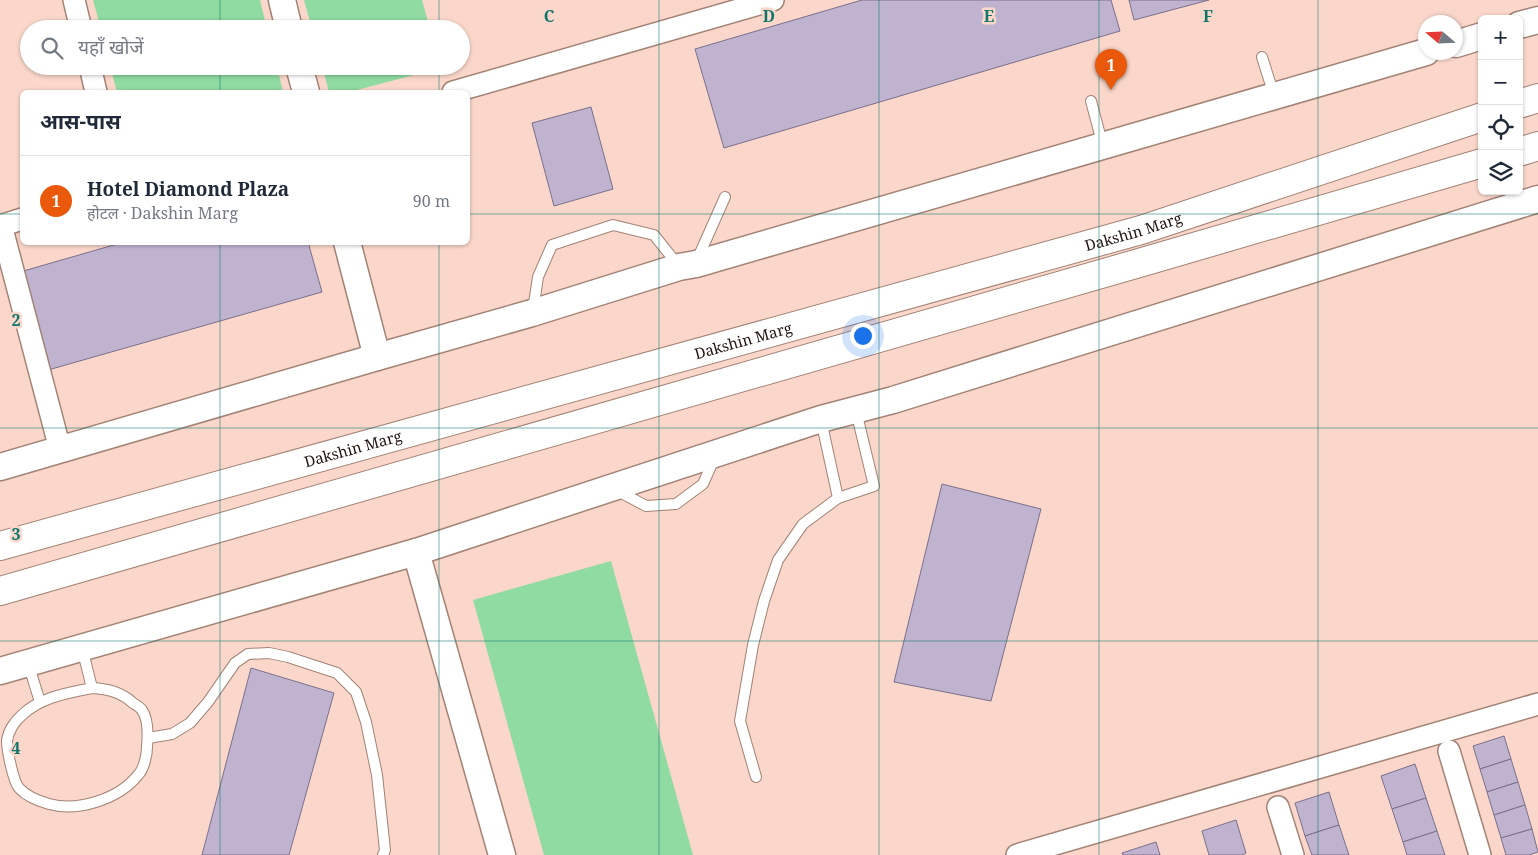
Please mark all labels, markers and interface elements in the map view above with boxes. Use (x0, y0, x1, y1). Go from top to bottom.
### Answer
text: C (544, 5, 555, 27)
text: D (763, 5, 775, 27)
text: E (984, 5, 994, 27)
text: F (1203, 5, 1213, 27)
north arrow (1418, 15, 1463, 60)
map controls (1478, 15, 1523, 195)
button: + (1478, 15, 1523, 60)
search box (20, 20, 470, 75)
icon: search (38, 34, 66, 62)
text: यहाँ खोजें (78, 34, 144, 60)
pin: 1 (1095, 49, 1127, 90)
button: − (1478, 60, 1523, 105)
button: locate (1478, 105, 1523, 150)
text: आस-पास (40, 107, 121, 135)
button: layers (1478, 150, 1523, 195)
text: Hotel Diamond Plaza (87, 176, 289, 202)
text: 1 (51, 190, 61, 212)
text: 90 m (413, 190, 450, 212)
text: होटल · Dakshin Marg (87, 202, 238, 224)
street label: Dakshin Marg (1082, 207, 1184, 255)
text: 2 (11, 309, 21, 331)
street label: Dakshin Marg (692, 317, 794, 363)
your location (850, 323, 876, 349)
street label: Dakshin Marg (302, 425, 404, 471)
text: 3 (11, 523, 21, 545)
text: 4 (11, 737, 21, 759)

